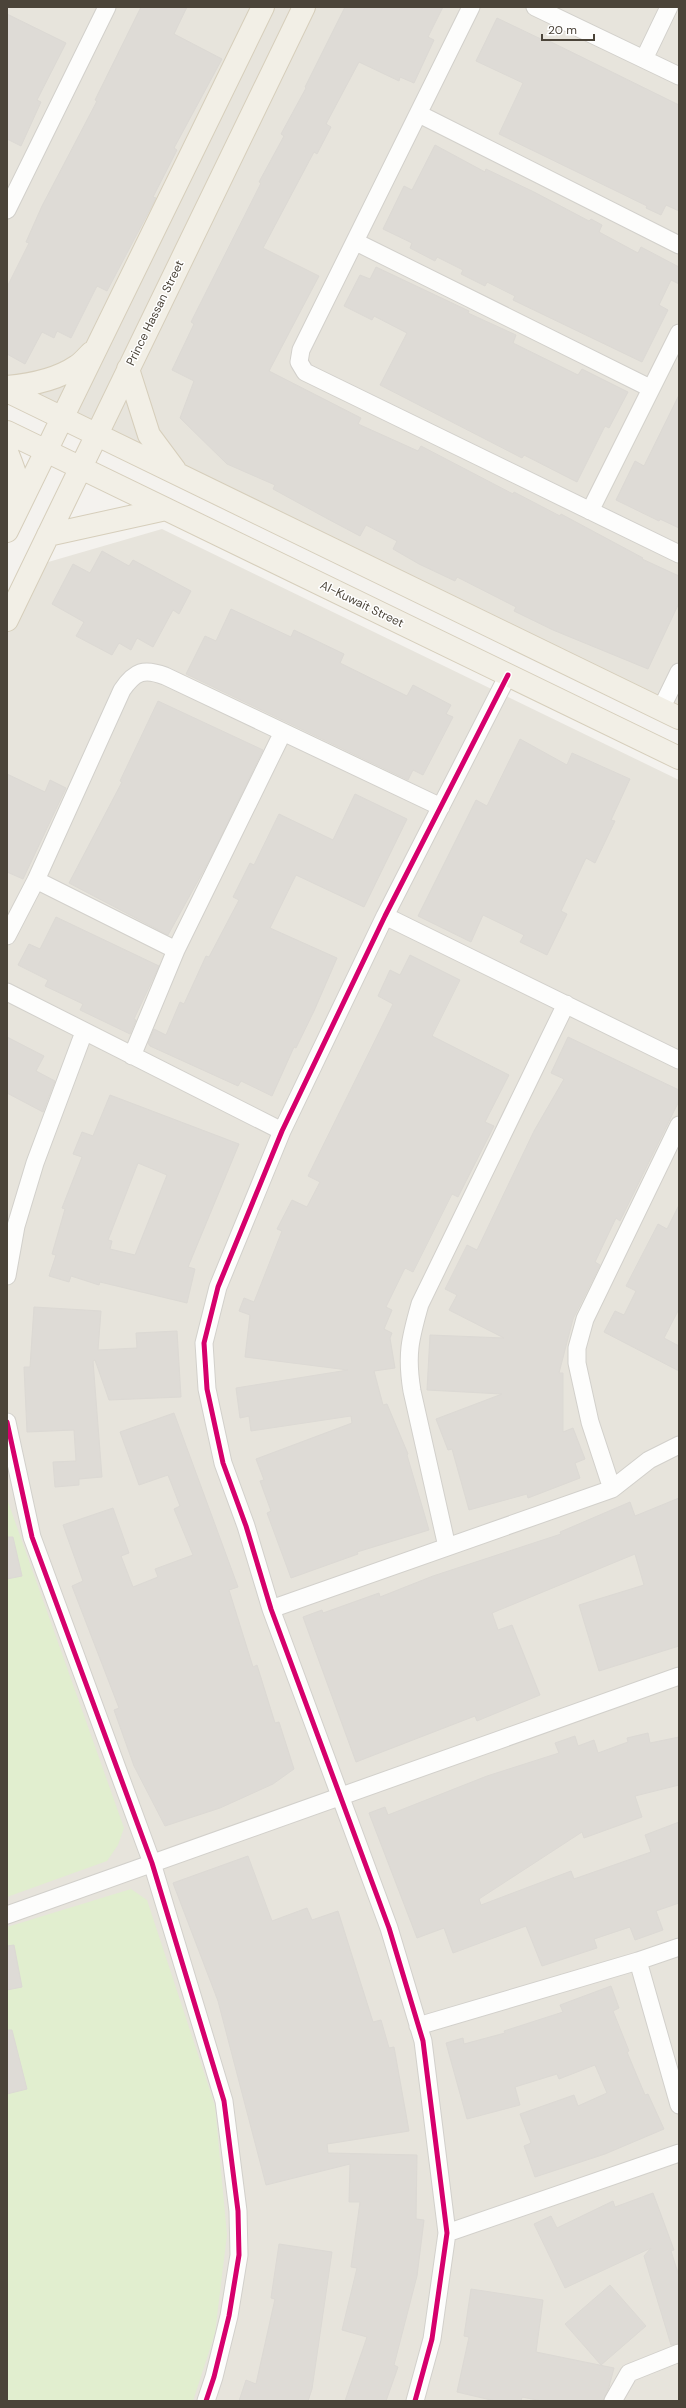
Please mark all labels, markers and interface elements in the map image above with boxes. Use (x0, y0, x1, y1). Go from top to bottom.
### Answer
scale bar (542, 16, 594, 42)
text: 20 m (548, 22, 577, 38)
street label: Prince Hassan Street (123, 257, 188, 368)
street label: Al-Kuwait Street (318, 577, 407, 631)

